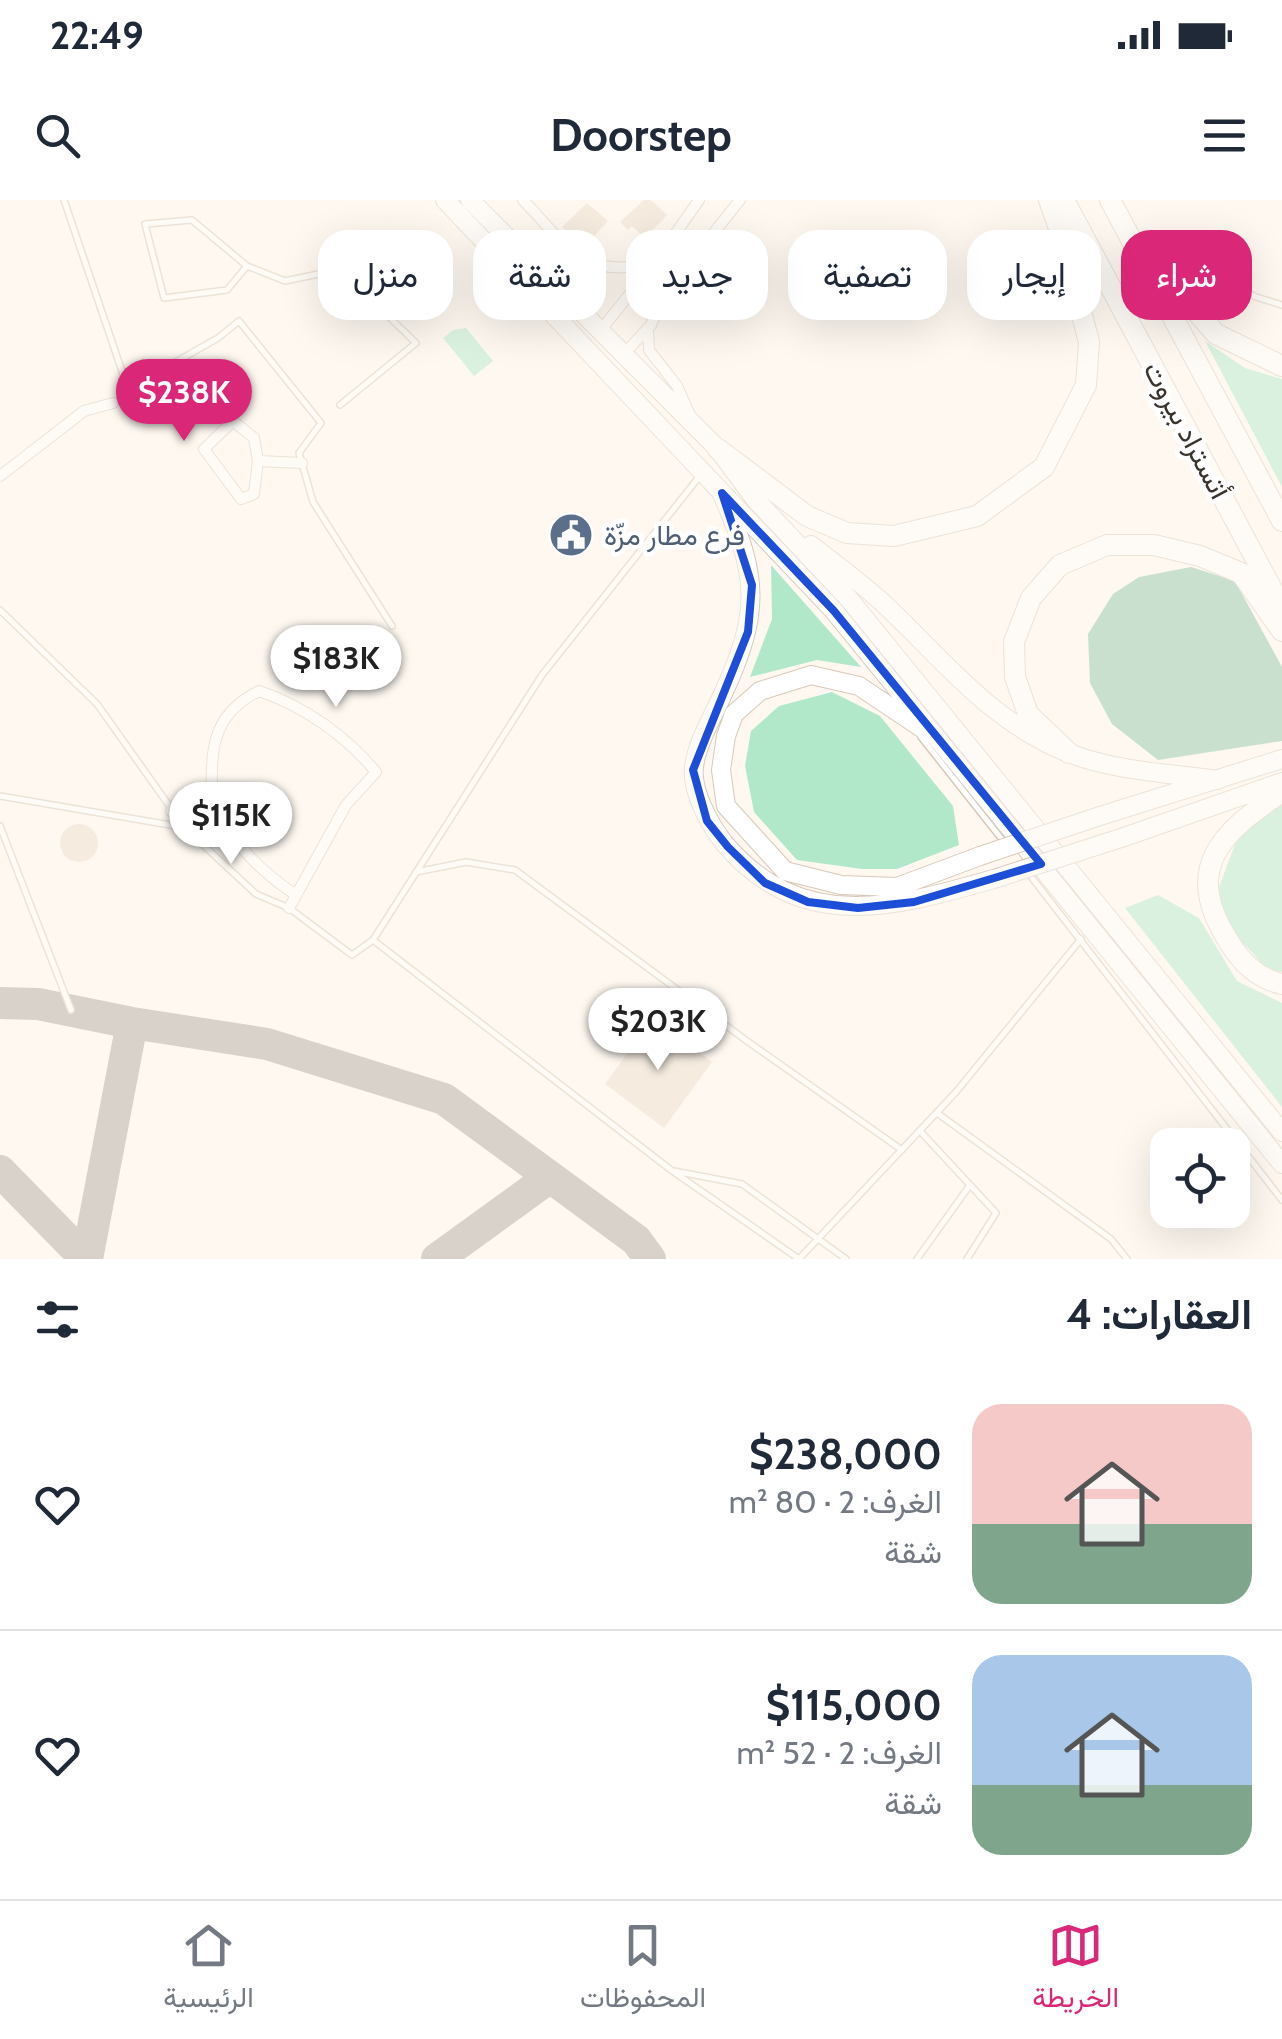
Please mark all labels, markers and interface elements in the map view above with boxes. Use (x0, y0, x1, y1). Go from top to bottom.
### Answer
text: 22:49 (50, 12, 144, 59)
icon: search (30, 108, 85, 163)
text: Doorstep (550, 108, 732, 162)
icon: menu (1197, 108, 1252, 163)
chip: منزل (318, 230, 453, 320)
chip: شقة (473, 230, 606, 320)
chip: جديد (626, 230, 768, 320)
chip: تصفية (788, 230, 947, 320)
chip: إيجار (967, 230, 1101, 320)
chip: شراء (1121, 230, 1252, 320)
street label: أتستراد بيروت (1136, 356, 1237, 505)
pin: $238K (114, 359, 254, 444)
text: $238K (138, 372, 230, 411)
public building icon: فرع مطار مزّة (548, 512, 594, 558)
place label: فرع مطار مزّة (604, 518, 745, 554)
pin: $183K (266, 625, 406, 710)
text: $183K (292, 638, 380, 677)
pin: $115K (161, 782, 301, 867)
text: $115K (191, 795, 271, 834)
pin: $203K (588, 988, 728, 1073)
text: $203K (610, 1001, 706, 1040)
map controls (1150, 1128, 1250, 1228)
button: locate (1150, 1128, 1250, 1228)
text: العقارات: 4 (1066, 1288, 1252, 1340)
icon: filters (30, 1292, 85, 1347)
text: $238,000 (749, 1428, 942, 1480)
icon: home (1052, 1444, 1172, 1564)
icon: heart (30, 1477, 85, 1532)
text: الغرف: 2 · 80 m² (729, 1482, 942, 1521)
text: شقة (884, 1532, 942, 1571)
text: $115,000 (766, 1679, 942, 1731)
icon: home (1052, 1695, 1172, 1815)
icon: heart (30, 1728, 85, 1783)
text: الغرف: 2 · 52 m² (736, 1733, 942, 1772)
text: شقة (884, 1783, 942, 1822)
tab: الرئيسية (163, 1918, 254, 2022)
tab: المحفوظات (580, 1918, 706, 2022)
tab: الخريطة (1032, 1918, 1119, 2022)

